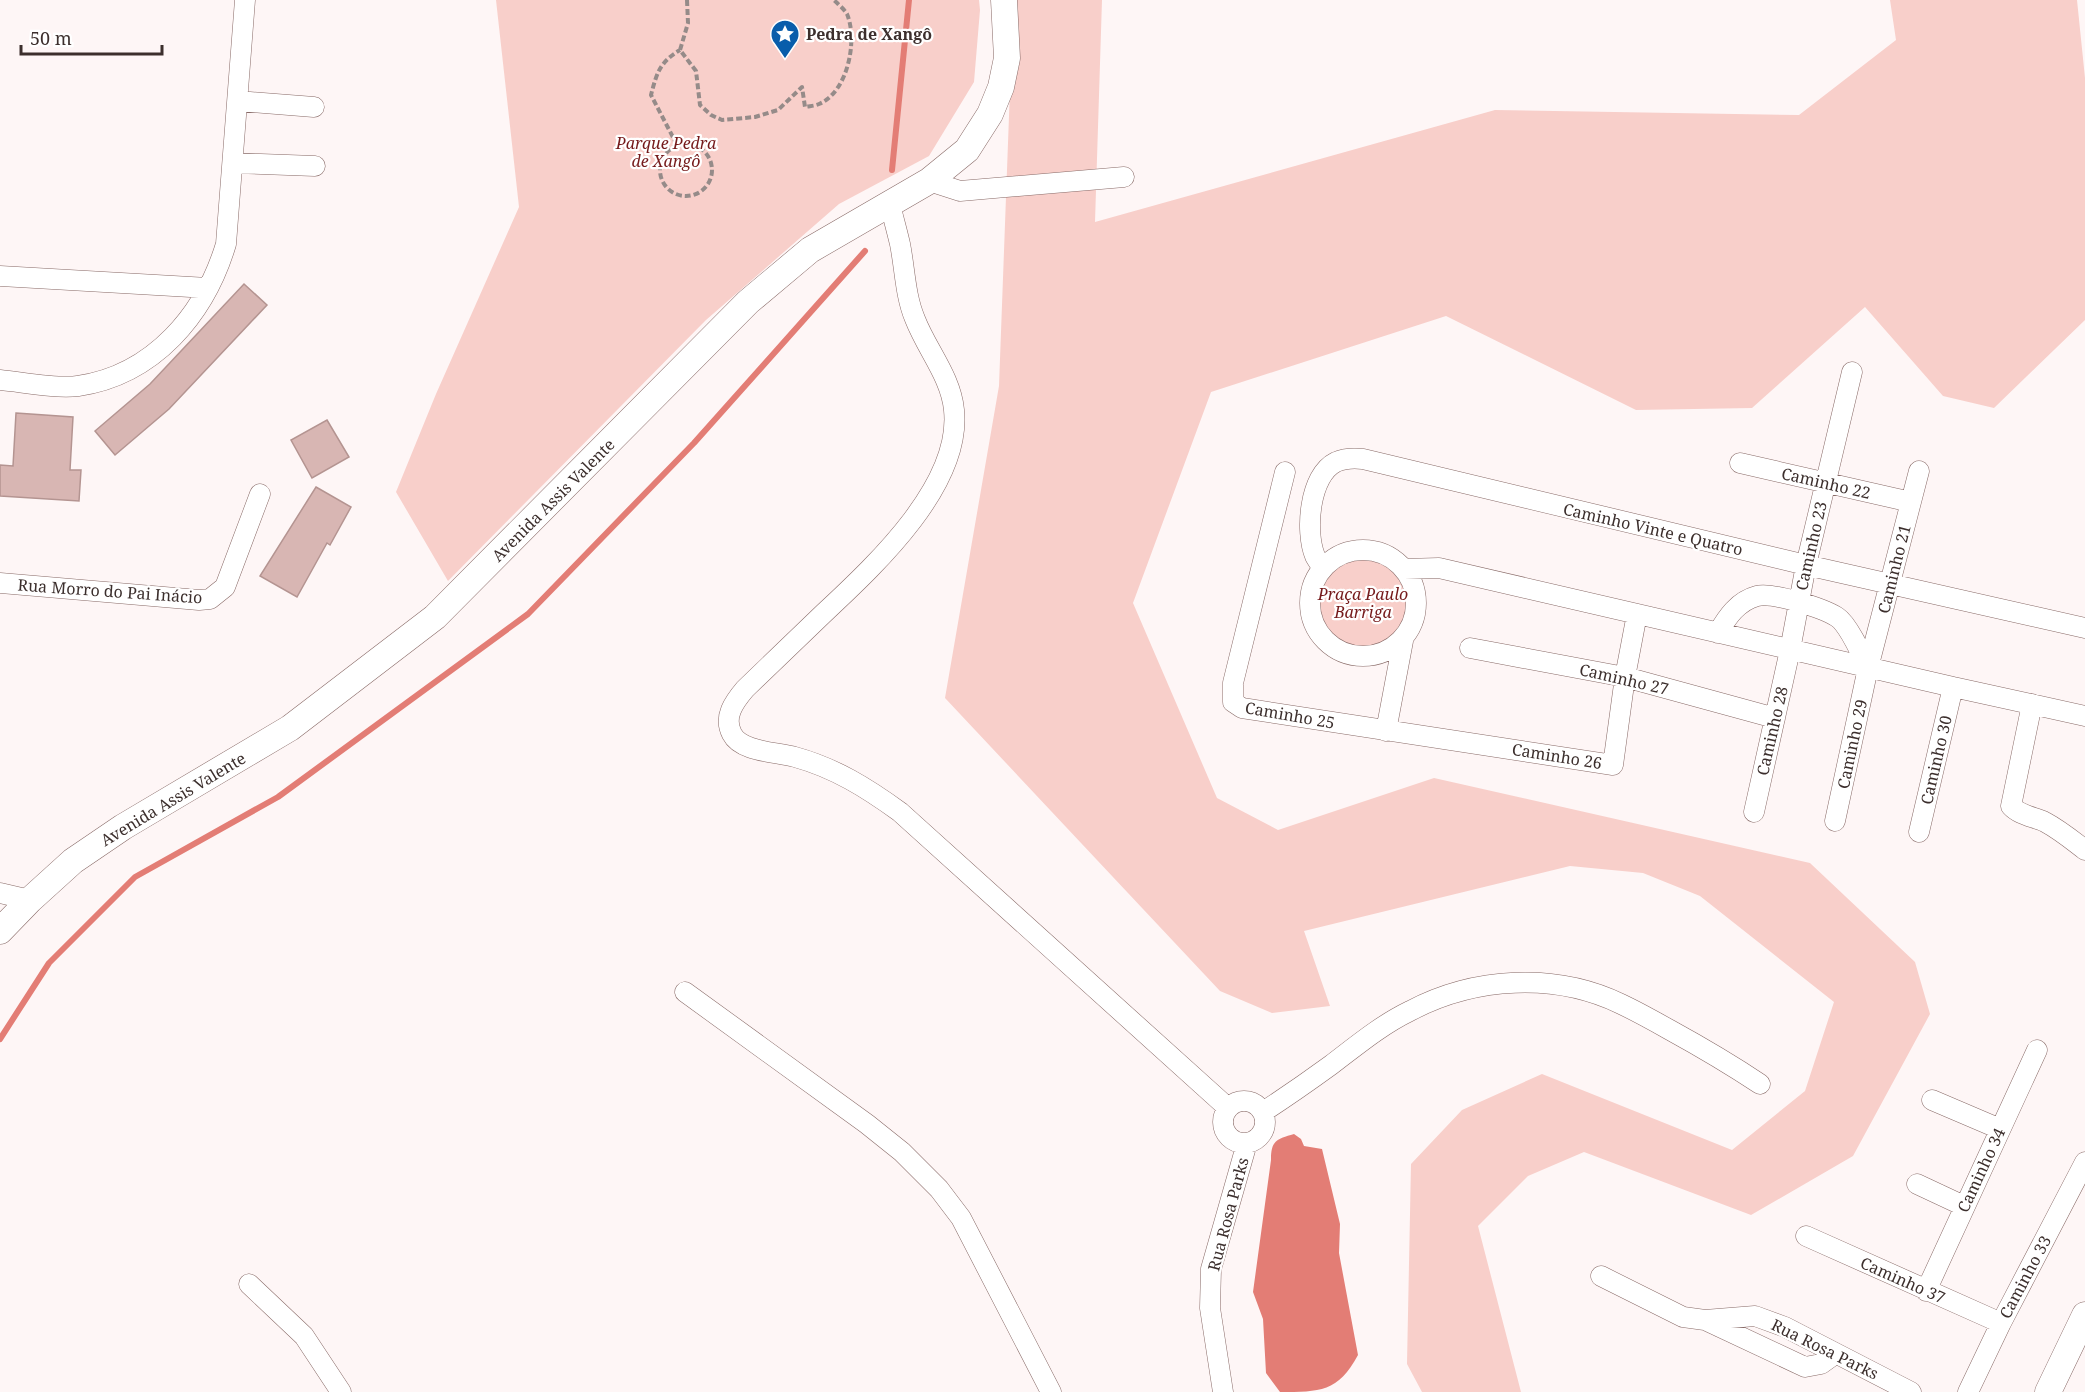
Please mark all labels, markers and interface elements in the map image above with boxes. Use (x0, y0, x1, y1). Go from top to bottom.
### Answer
scale bar (21, 18, 162, 56)
place icon: Pedra de Xangô (769, 18, 801, 60)
place label: Pedra de Xangô (806, 23, 932, 45)
text: 50 m (30, 26, 72, 50)
park label: Parque Pedra de Xangô (615, 132, 717, 172)
street label: Avenida Assis Valente (487, 434, 619, 566)
street label: Caminho 22 (1779, 462, 1873, 504)
street label: Caminho Vinte e Quatro (1561, 498, 1745, 560)
street label: Caminho 23 (1790, 499, 1832, 593)
street label: Caminho 21 (1872, 522, 1916, 616)
street label: Rua Morro do Pai Inácio (17, 574, 203, 608)
park label: Praça Paulo Barriga (1317, 583, 1408, 623)
street label: Caminho 27 (1577, 658, 1671, 700)
street label: Caminho 28 (1751, 684, 1793, 778)
street label: Caminho 25 (1243, 696, 1337, 734)
street label: Caminho 29 (1832, 697, 1872, 791)
street label: Caminho 30 (1915, 713, 1957, 807)
street label: Caminho 26 (1510, 738, 1604, 774)
street label: Avenida Assis Valente (96, 747, 250, 851)
street label: Caminho 34 (1952, 1124, 2010, 1216)
street label: Rua Rosa Parks (1202, 1155, 1254, 1273)
street label: Caminho 33 (1994, 1232, 2056, 1322)
street label: Caminho 37 (1857, 1251, 1949, 1309)
street label: Rua Rosa Parks (1768, 1314, 1882, 1384)

